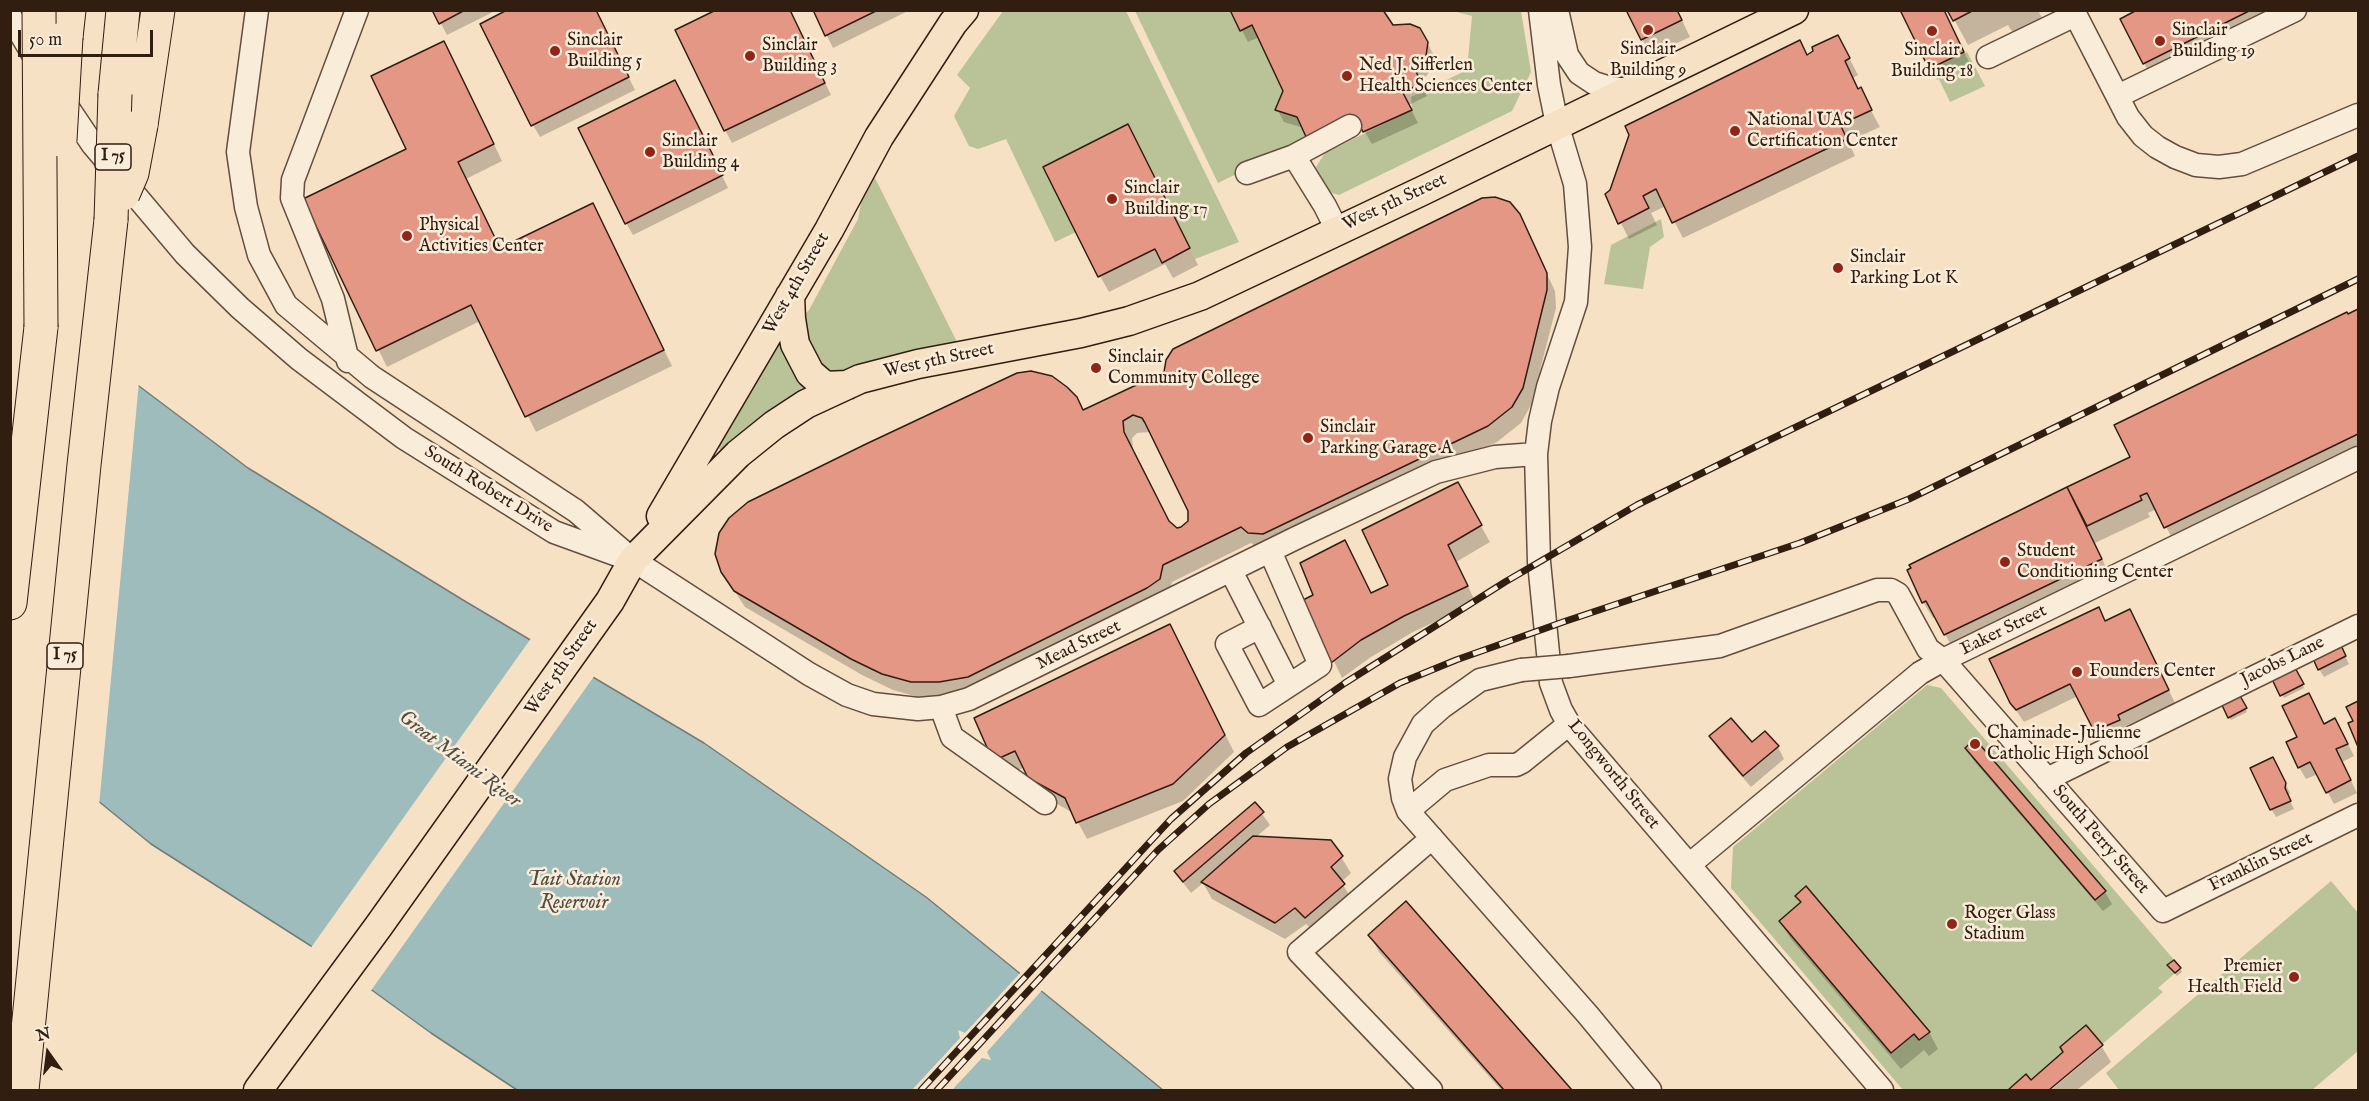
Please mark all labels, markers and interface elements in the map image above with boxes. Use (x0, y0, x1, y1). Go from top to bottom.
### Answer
scale bar (21, 18, 156, 56)
place label: Sinclair Building 19 (2172, 20, 2255, 63)
marker: Sinclair Building 9 (1641, 23, 1655, 37)
marker: Sinclair Building 18 (1925, 24, 1939, 38)
text: 50 m (29, 29, 62, 52)
place label: Sinclair Building 5 (567, 30, 642, 72)
marker: Sinclair Building 19 (2153, 34, 2167, 48)
place label: Sinclair Building 3 (762, 35, 837, 78)
place label: Sinclair Building 9 (1610, 39, 1686, 82)
place label: Sinclair Building 18 (1891, 40, 1973, 82)
marker: Sinclair Building 5 (548, 44, 562, 58)
marker: Sinclair Building 3 (743, 49, 757, 63)
place label: Ned J. Sifferlen Health Sciences Center (1359, 55, 1532, 98)
marker: Ned J. Sifferlen Health Sciences Center (1340, 69, 1354, 83)
place label: National UAS Certification Center (1747, 110, 1897, 152)
marker: National UAS Certification Center (1728, 124, 1742, 138)
place label: Sinclair Building 4 (662, 131, 739, 174)
road number: I 75 (95, 144, 131, 170)
marker: Sinclair Building 4 (643, 145, 657, 159)
street label: West 5th Street (1340, 170, 1450, 236)
place label: Sinclair Building 17 (1124, 178, 1208, 220)
marker: Sinclair Building 17 (1105, 192, 1119, 206)
place label: Physical Activities Center (419, 215, 544, 258)
marker: Physical Activities Center (400, 229, 414, 243)
street label: West 4th Street (759, 229, 835, 339)
place label: Sinclair Parking Lot K (1850, 247, 1958, 290)
marker: Sinclair Parking Lot K (1831, 261, 1845, 275)
street label: West 5th Street (882, 339, 996, 383)
place label: Sinclair Community College (1108, 347, 1259, 389)
marker: Sinclair Community College (1089, 361, 1103, 375)
place label: Sinclair Parking Garage A (1320, 417, 1453, 460)
marker: Sinclair Parking Garage A (1301, 431, 1315, 445)
street label: South Robert Drive (420, 442, 556, 538)
place label: Student Conditioning Center (2017, 541, 2173, 584)
marker: Student Conditioning Center (1998, 555, 2012, 569)
street label: Eaker Street (1957, 601, 2051, 661)
street label: West 5th Street (521, 616, 603, 720)
street label: Mead Street (1033, 616, 1125, 676)
street label: Jacobs Lane (2238, 632, 2328, 692)
road number: I 75 (47, 643, 83, 669)
place label: Founders Center (2089, 661, 2215, 683)
marker: Founders Center (2070, 665, 2084, 679)
water label: Great Miami River (393, 706, 525, 814)
street label: Longworth Street (1562, 716, 1664, 834)
place label: Chaminade-Julienne Catholic High School (1987, 723, 2149, 766)
marker: Chaminade-Julienne Catholic High School (1968, 737, 1982, 751)
street label: South Perry Street (2047, 781, 2153, 899)
street label: Franklin Street (2206, 829, 2316, 897)
water label: Tait Station Reservoir (527, 869, 621, 916)
place label: Roger Glass Stadium (1964, 903, 2056, 946)
marker: Roger Glass Stadium (1945, 917, 1959, 931)
place label: Premier Health Field (2187, 956, 2282, 998)
marker: Premier Health Field (2287, 970, 2301, 984)
north arrow (18, 1023, 78, 1083)
text: N (35, 1024, 53, 1047)

